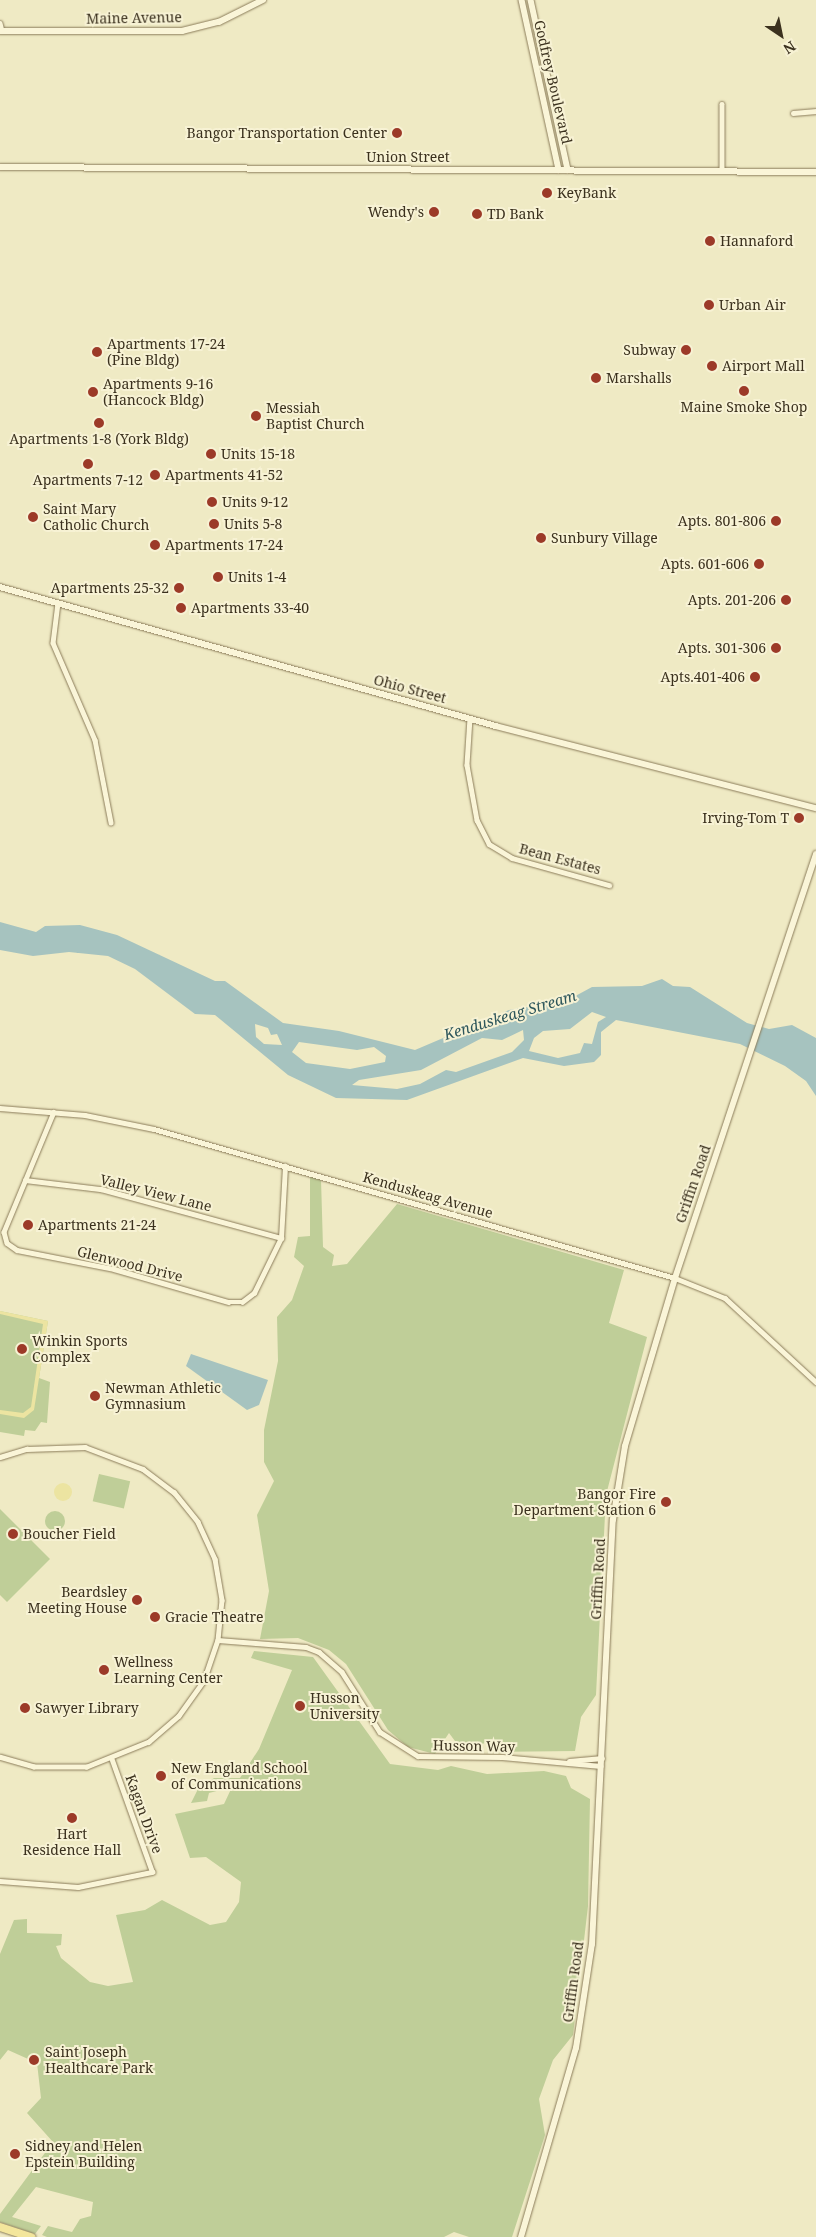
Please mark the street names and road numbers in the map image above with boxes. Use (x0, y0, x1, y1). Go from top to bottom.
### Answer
street label: Maine Avenue (86, 9, 182, 27)
street label: Godfrey Boulevard (531, 18, 575, 146)
street label: Union Street (366, 149, 450, 165)
street label: Ohio Street (372, 671, 448, 707)
street label: Bean Estates (517, 840, 603, 878)
street label: Griffin Road (672, 1143, 714, 1225)
street label: Kenduskeag Avenue (361, 1168, 495, 1222)
street label: Valley View Lane (98, 1171, 214, 1215)
street label: Glenwood Drive (75, 1243, 185, 1285)
street label: Griffin Road (587, 1538, 609, 1620)
street label: Husson Way (433, 1737, 515, 1755)
street label: Kagan Drive (122, 1772, 166, 1856)
street label: Griffin Road (559, 1940, 587, 2024)

